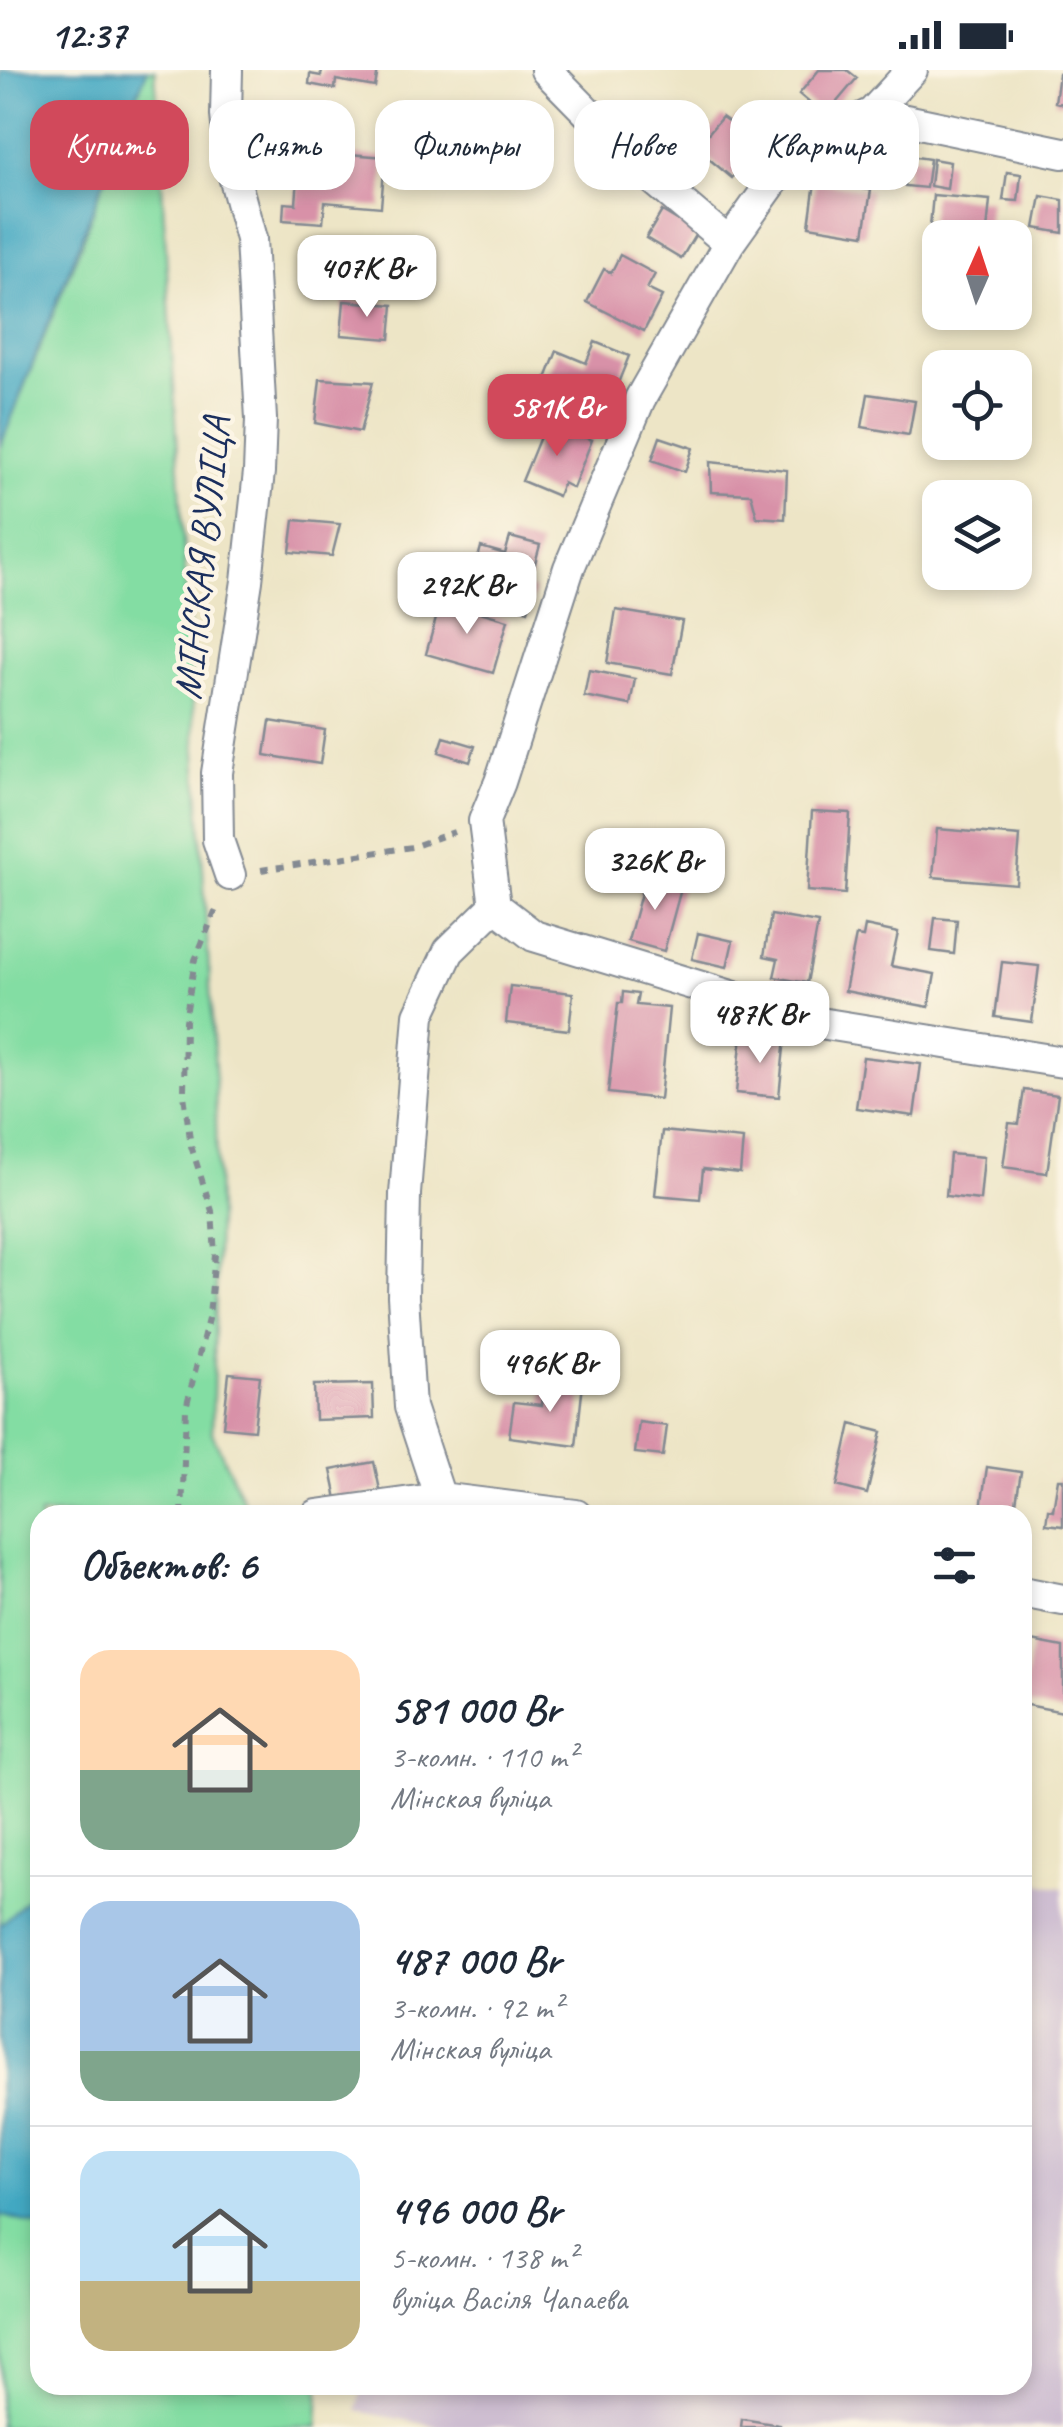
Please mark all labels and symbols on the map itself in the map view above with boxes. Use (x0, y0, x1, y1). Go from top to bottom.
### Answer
north arrow (922, 220, 1032, 330)
pin: 407K Br (275, 235, 459, 320)
pin: 581K Br (465, 374, 649, 459)
street label: МІНСКАЯ ВУЛІЦА (162, 412, 242, 702)
pin: 292K Br (375, 552, 559, 637)
pin: 326K Br (563, 828, 747, 913)
pin: 487K Br (668, 981, 852, 1066)
pin: 496K Br (458, 1330, 642, 1415)

